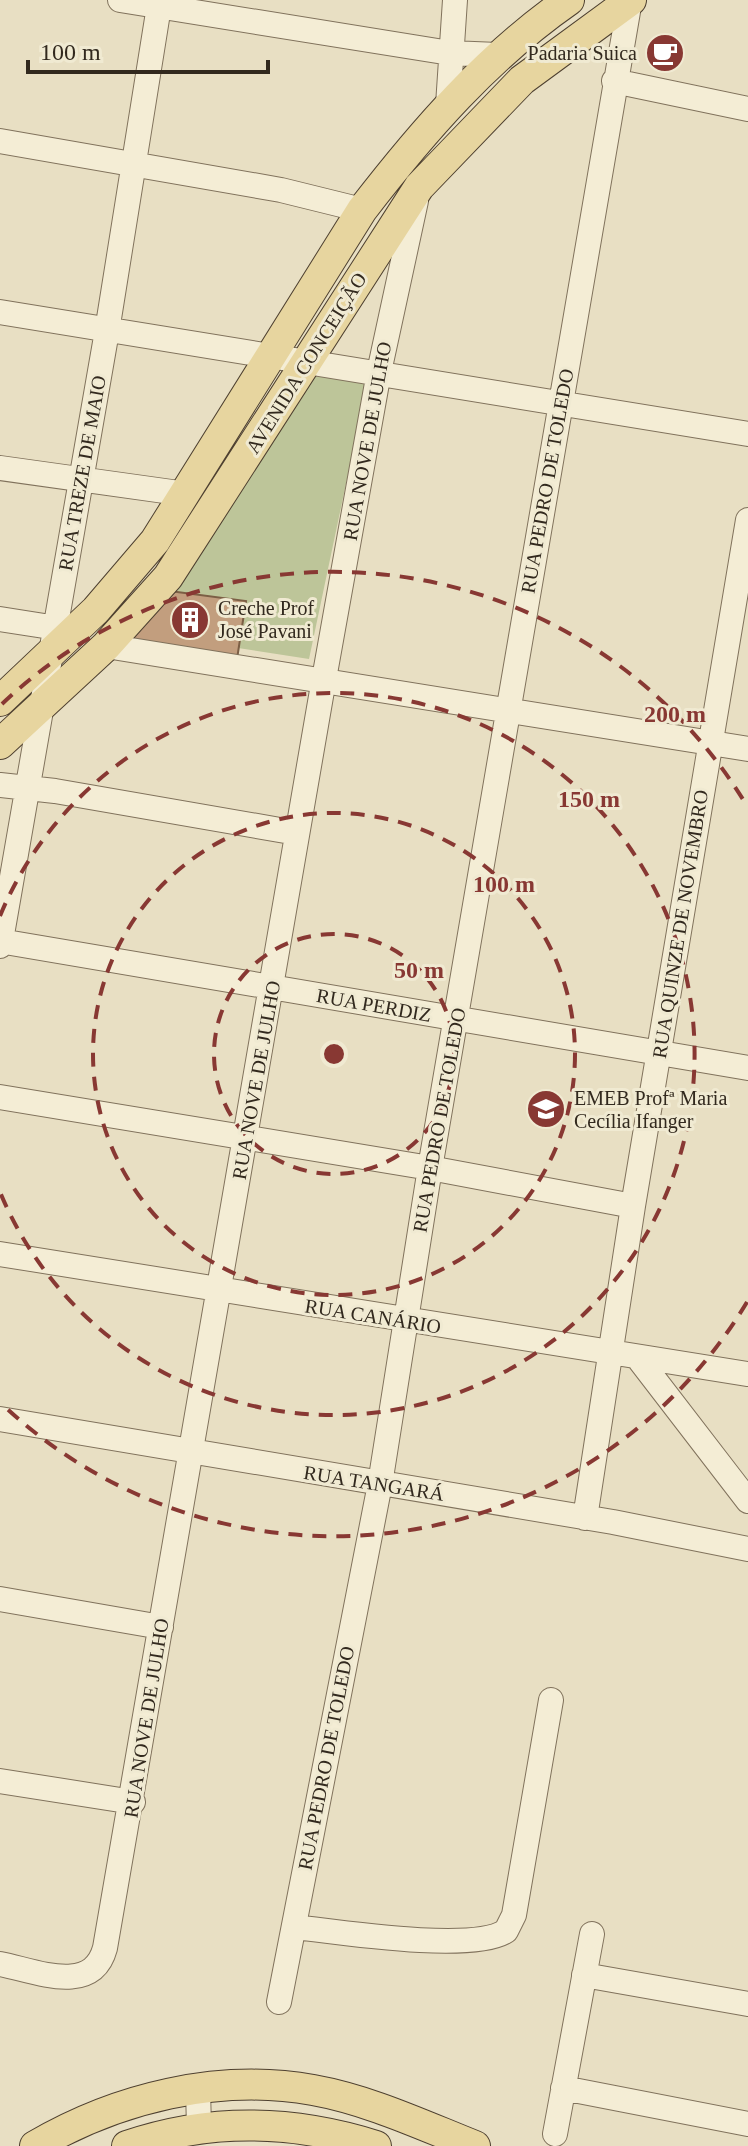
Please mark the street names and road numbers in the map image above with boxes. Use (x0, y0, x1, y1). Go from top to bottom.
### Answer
street label: AVENIDA CONCEIÇÃO (240, 268, 372, 458)
street label: RUA NOVE DE JULHO (339, 340, 395, 542)
street label: RUA PEDRO DE TOLEDO (516, 367, 578, 595)
street label: RUA TREZE DE MAIO (54, 374, 110, 572)
street label: RUA QUINZE DE NOVEMBRO (648, 788, 712, 1060)
street label: RUA NOVE DE JULHO (228, 979, 284, 1181)
street label: RUA PERDIZ (315, 984, 433, 1026)
street label: RUA PEDRO DE TOLEDO (408, 1006, 470, 1234)
street label: RUA CANÁRIO (303, 1294, 443, 1338)
street label: RUA TANGARÁ (302, 1461, 446, 1505)
street label: RUA NOVE DE JULHO (119, 1617, 173, 1819)
street label: RUA PEDRO DE TOLEDO (293, 1644, 359, 1872)

